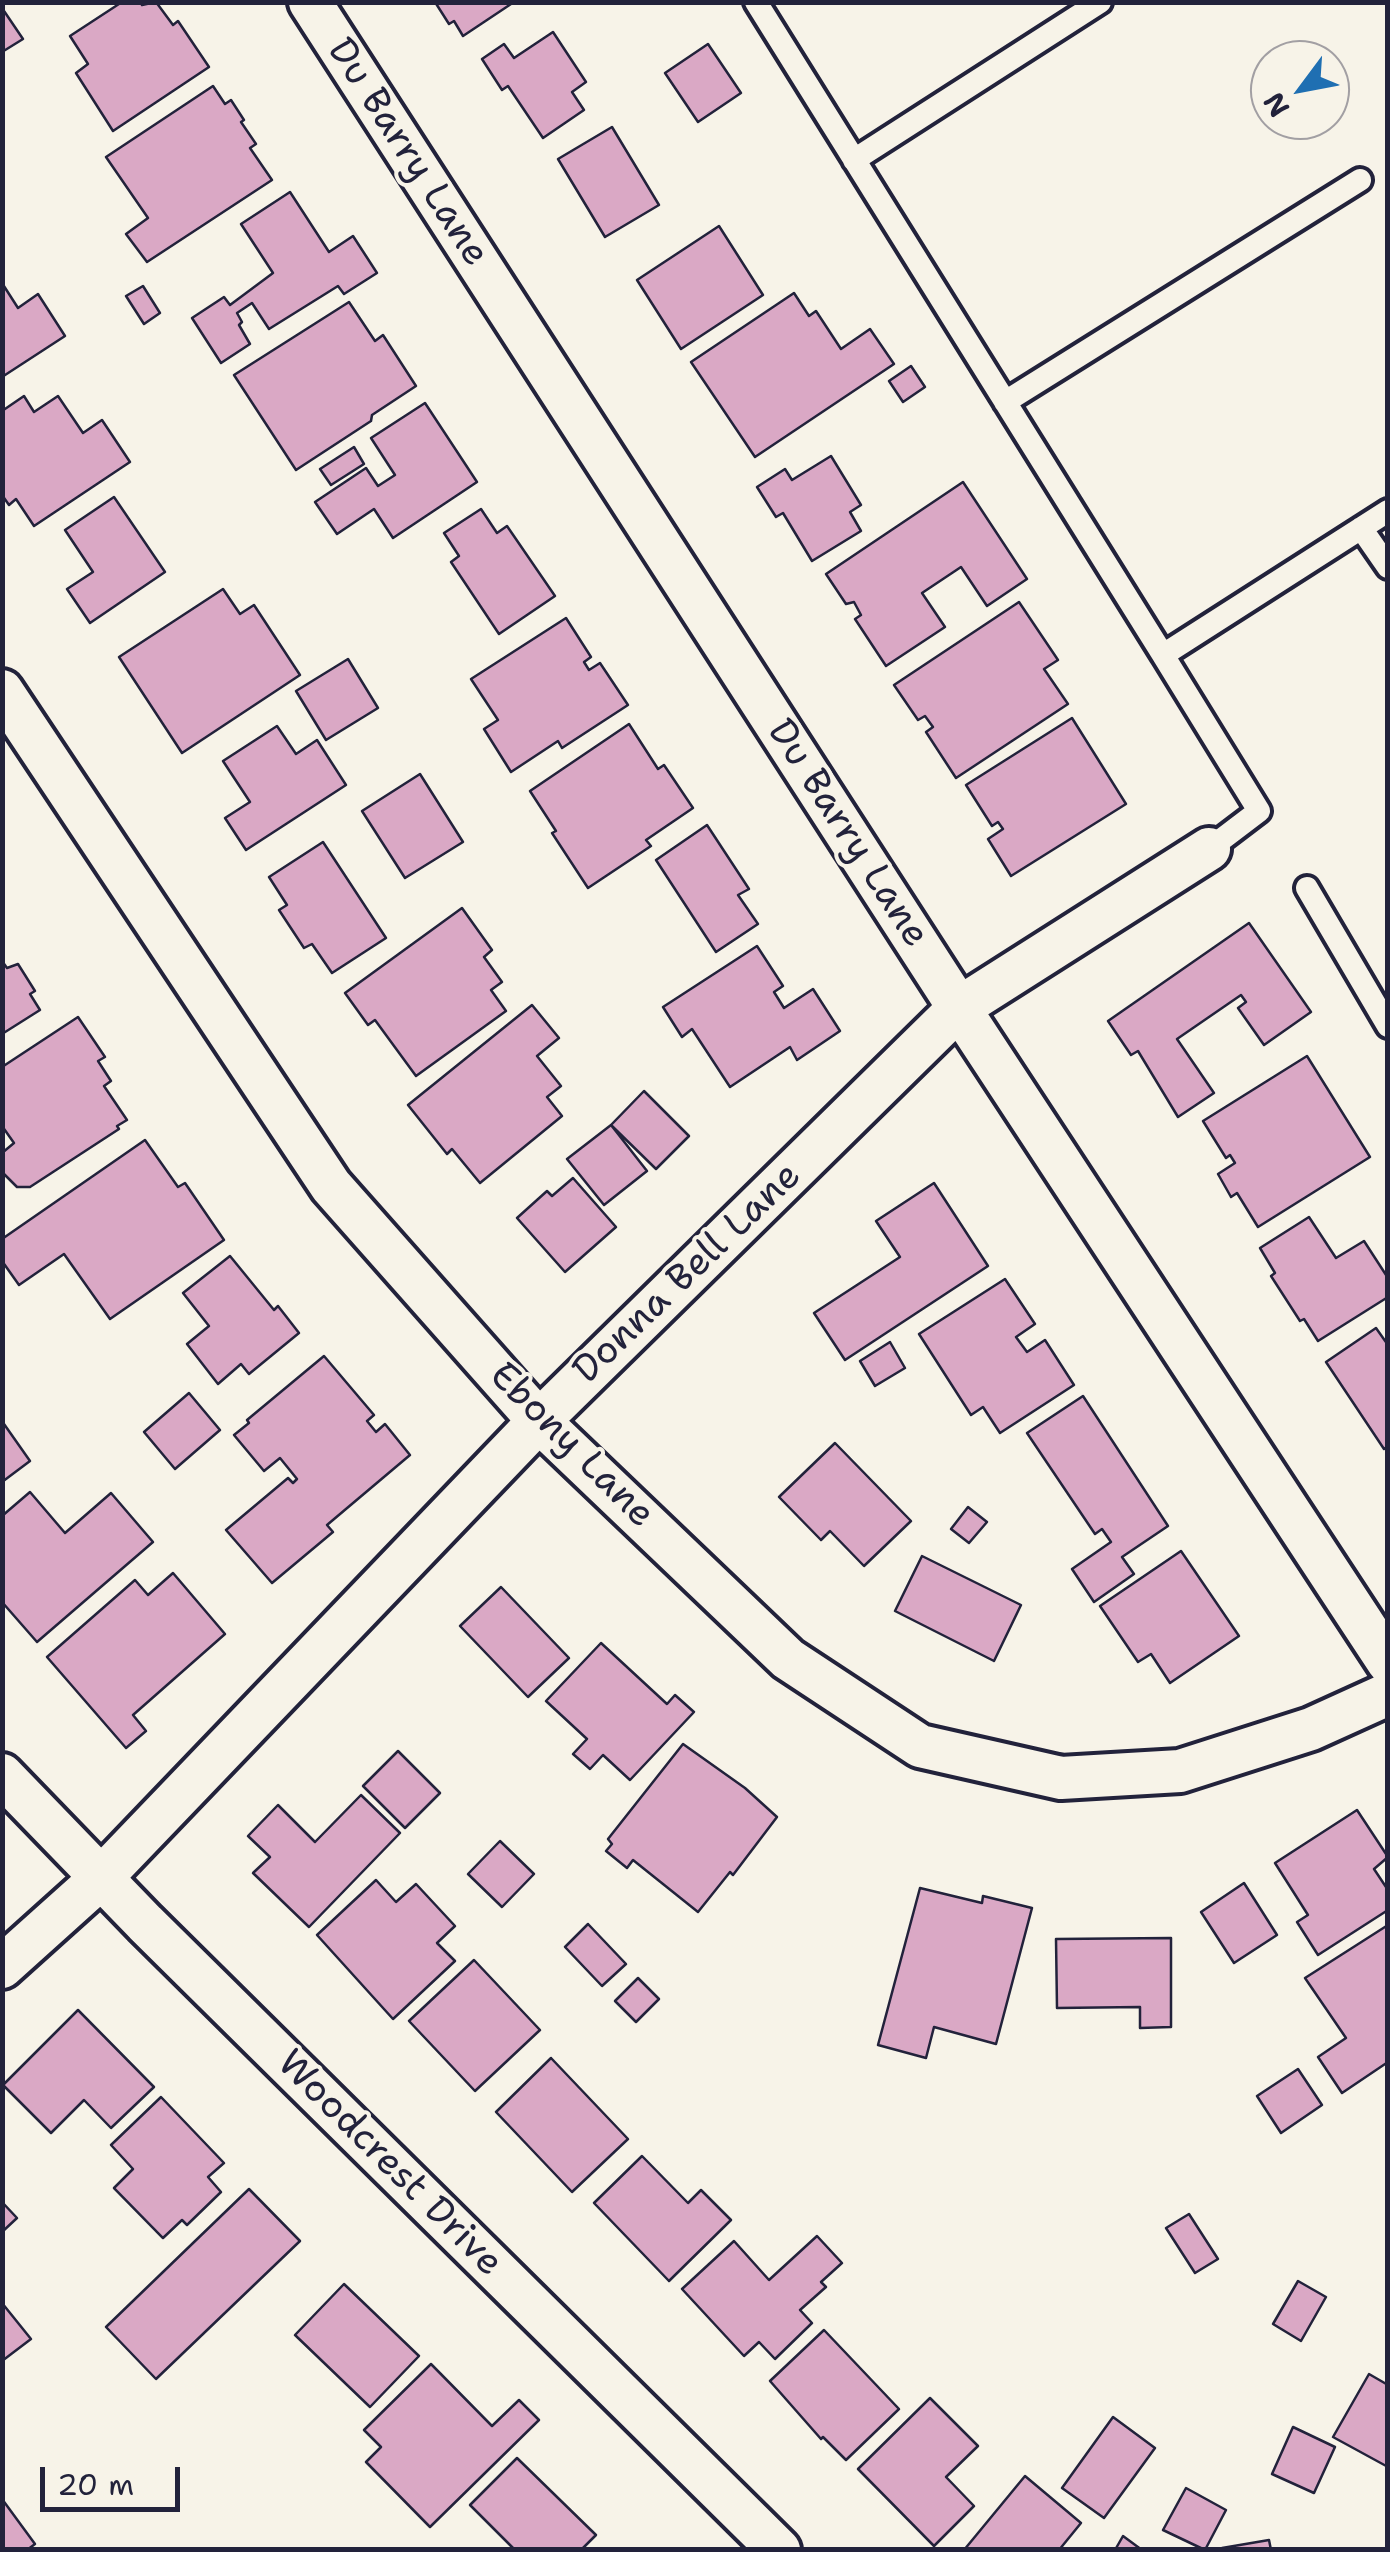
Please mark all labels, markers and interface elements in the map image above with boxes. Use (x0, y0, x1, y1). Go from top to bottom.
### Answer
street label: Du Barry Lane (316, 31, 498, 275)
north arrow (1250, 40, 1350, 140)
text: N (1254, 85, 1298, 124)
street label: Du Barry Lane (756, 712, 938, 956)
street label: Donna Bell Lane (565, 1154, 811, 1394)
street label: Ebony Lane (479, 1354, 663, 1538)
street label: Woodcrest Drive (267, 2042, 511, 2286)
scale bar (45, 2447, 185, 2509)
text: 20 m (57, 2464, 134, 2505)

